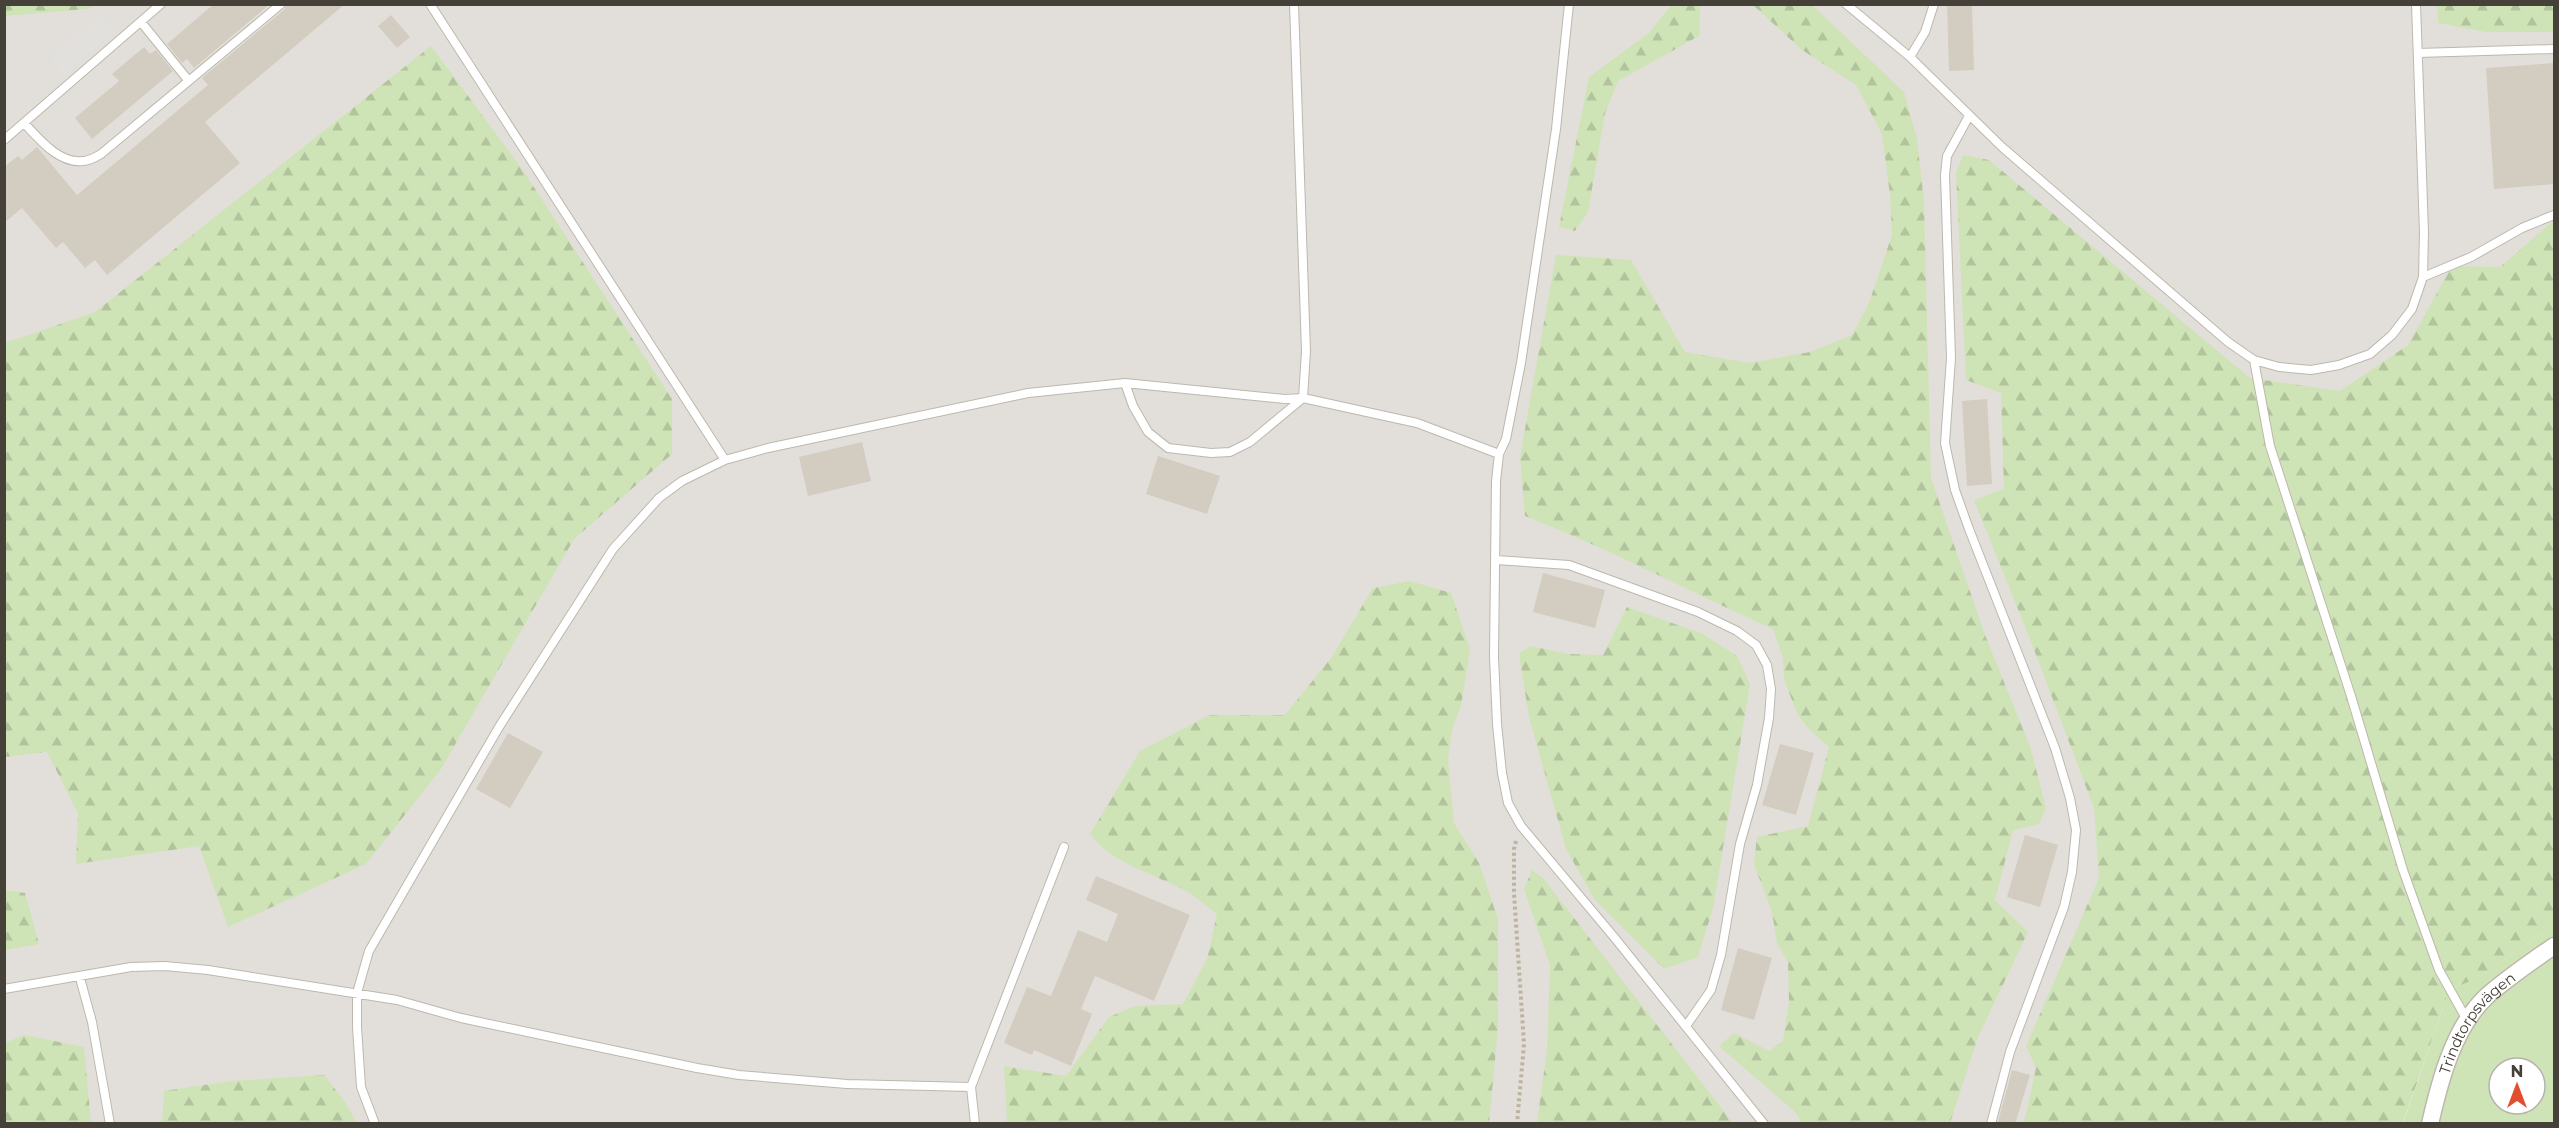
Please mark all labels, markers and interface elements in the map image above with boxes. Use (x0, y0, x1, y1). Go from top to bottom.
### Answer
street label: Trindtorpsvägen (2434, 967, 2519, 1076)
north arrow (2487, 1056, 2547, 1116)
text: N (2511, 1062, 2523, 1081)

